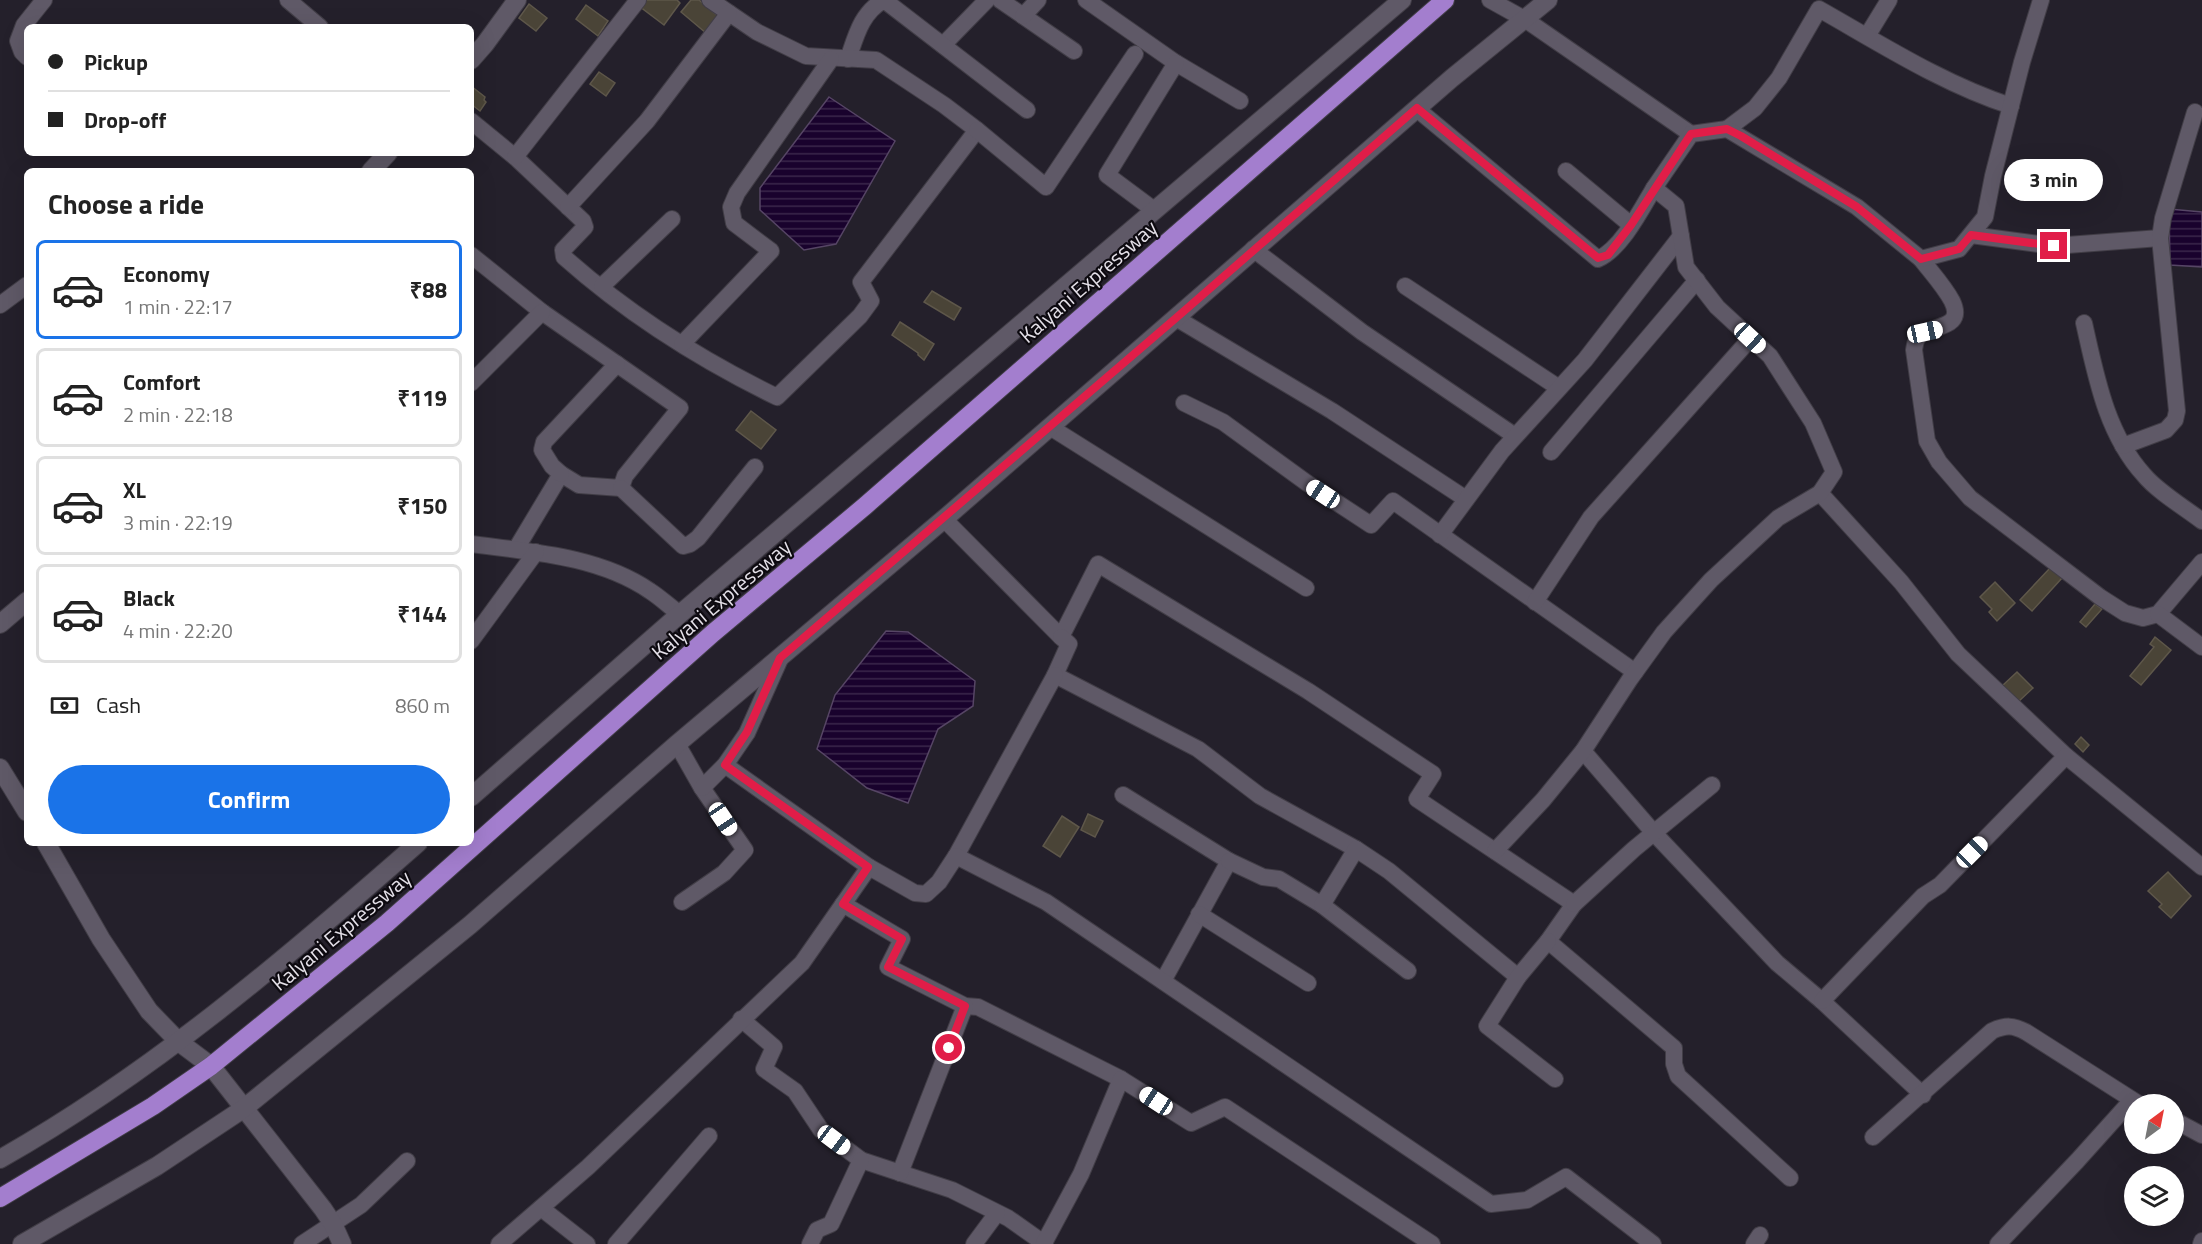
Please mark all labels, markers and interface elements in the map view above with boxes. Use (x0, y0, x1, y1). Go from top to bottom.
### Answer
text: Pickup (84, 45, 148, 79)
text: Drop-off (84, 103, 166, 137)
callout: 3 min (2004, 159, 2104, 201)
text: 3 min (2029, 164, 2078, 195)
text: Choose a ride (48, 183, 204, 224)
street label: Kalyani Expressway (1012, 212, 1164, 350)
route end (2040, 232, 2067, 259)
text: Economy (123, 257, 210, 291)
icon: car (51, 263, 105, 317)
text: ₹88 (410, 273, 447, 307)
text: 1 min · 22:17 (123, 291, 233, 322)
car (1731, 319, 1769, 357)
car (1906, 319, 1944, 345)
text: Comfort (123, 365, 201, 399)
icon: car (51, 371, 105, 425)
text: ₹119 (397, 381, 447, 415)
text: 2 min · 22:18 (123, 399, 233, 430)
text: XL (123, 473, 146, 507)
car (1303, 477, 1343, 511)
icon: car (51, 479, 105, 533)
text: ₹150 (397, 489, 447, 523)
text: 3 min · 22:19 (123, 507, 233, 538)
street label: Kalyani Expressway (644, 531, 798, 667)
text: Black (123, 581, 175, 615)
icon: car (51, 587, 105, 641)
text: ₹144 (397, 597, 447, 631)
text: 4 min · 22:20 (123, 615, 233, 646)
text: Cash (96, 688, 141, 722)
icon: cash (48, 689, 81, 722)
text: 860 m (395, 690, 450, 721)
button: Confirm (48, 765, 450, 834)
car (705, 799, 741, 839)
car (1953, 833, 1991, 871)
street label: Kalyani Expressway (264, 862, 418, 998)
route start (935, 1034, 962, 1061)
car (1136, 1084, 1176, 1118)
north arrow (2124, 1094, 2184, 1154)
map controls (2124, 1094, 2184, 1226)
car (814, 1122, 854, 1158)
button: layers (2124, 1166, 2184, 1226)

